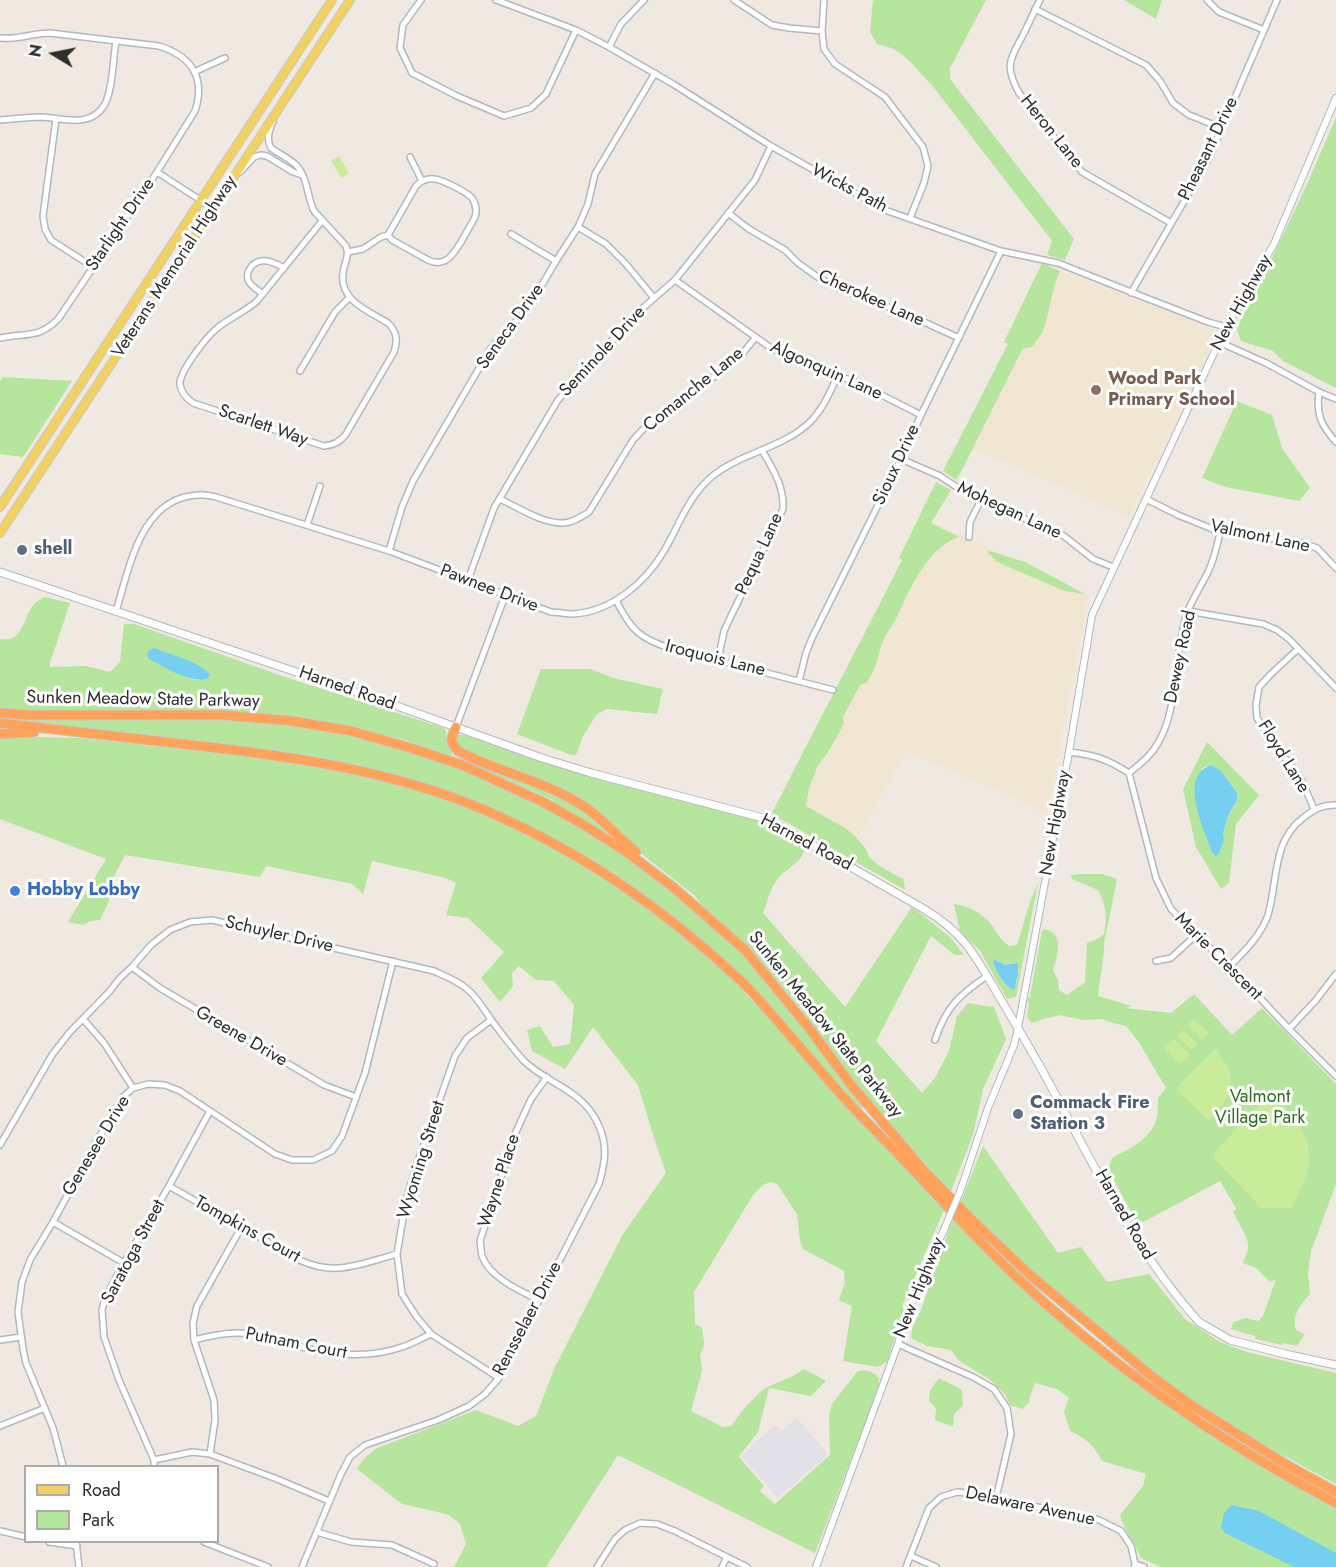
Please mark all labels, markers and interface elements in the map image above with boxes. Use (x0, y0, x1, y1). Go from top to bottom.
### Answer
north arrow (24, 24, 84, 84)
text: N (23, 43, 48, 59)
street label: Heron Lane (1015, 91, 1087, 173)
street label: Pheasant Drive (1175, 94, 1243, 204)
street label: Wicks Path (807, 160, 891, 218)
street label: Veterans Memorial Highway (108, 172, 242, 362)
street label: Starlight Drive (82, 174, 160, 276)
street label: New Highway (1207, 251, 1277, 355)
street label: Cherokee Lane (815, 266, 927, 332)
street label: Seneca Drive (473, 280, 549, 374)
street label: Seminole Drive (556, 302, 650, 402)
street label: Algonquin Lane (767, 337, 885, 405)
street label: Comanche Lane (640, 343, 748, 437)
place label: Wood Park Primary School (1108, 369, 1235, 412)
marker: Wood Park Primary School (1089, 383, 1103, 397)
street label: Scarlett Way (215, 401, 311, 451)
street label: Sioux Drive (869, 421, 925, 509)
street label: Mohegan Lane (954, 477, 1064, 545)
street label: Pequa Lane (732, 510, 788, 598)
street label: Valmont Lane (1208, 516, 1312, 558)
place label: shell (34, 539, 72, 561)
marker: shell (15, 543, 29, 557)
street label: Pawnee Drive (437, 560, 541, 618)
street label: Dewey Road (1161, 609, 1201, 705)
street label: Iroquois Lane (663, 636, 767, 682)
street label: Harned Road (296, 662, 398, 716)
street label: Sunken Meadow State Parkway (26, 687, 260, 713)
street label: Floyd Lane (1252, 717, 1314, 797)
street label: New Highway (1036, 769, 1076, 877)
street label: Harned Road (756, 810, 856, 876)
place label: Hobby Lobby (27, 880, 140, 902)
marker: Hobby Lobby (8, 884, 22, 898)
street label: Marie Crescent (1170, 909, 1266, 1005)
street label: Schuyler Drive (223, 912, 335, 958)
street label: Sunken Meadow State Parkway (743, 928, 907, 1122)
street label: Greene Drive (191, 1002, 291, 1072)
park label: Valmont Village Park (1215, 1087, 1305, 1130)
street label: Genesee Drive (59, 1092, 135, 1200)
place label: Commack Fire Station 3 (1030, 1093, 1150, 1136)
street label: Wyoming Street (394, 1098, 450, 1222)
marker: Commack Fire Station 3 (1011, 1107, 1025, 1121)
street label: Wayne Place (475, 1131, 525, 1231)
street label: Harned Road (1089, 1166, 1159, 1264)
street label: Tompkins Court (190, 1192, 304, 1268)
street label: Saratoga Street (98, 1196, 170, 1308)
street label: New Highway (890, 1235, 950, 1341)
street label: Rensselaer Drive (489, 1258, 567, 1380)
street label: Putnam Court (243, 1324, 349, 1364)
legend (24, 1465, 219, 1543)
text: Road (82, 1477, 121, 1503)
street label: Delaware Avenue (963, 1483, 1097, 1531)
text: Park (82, 1507, 114, 1533)

